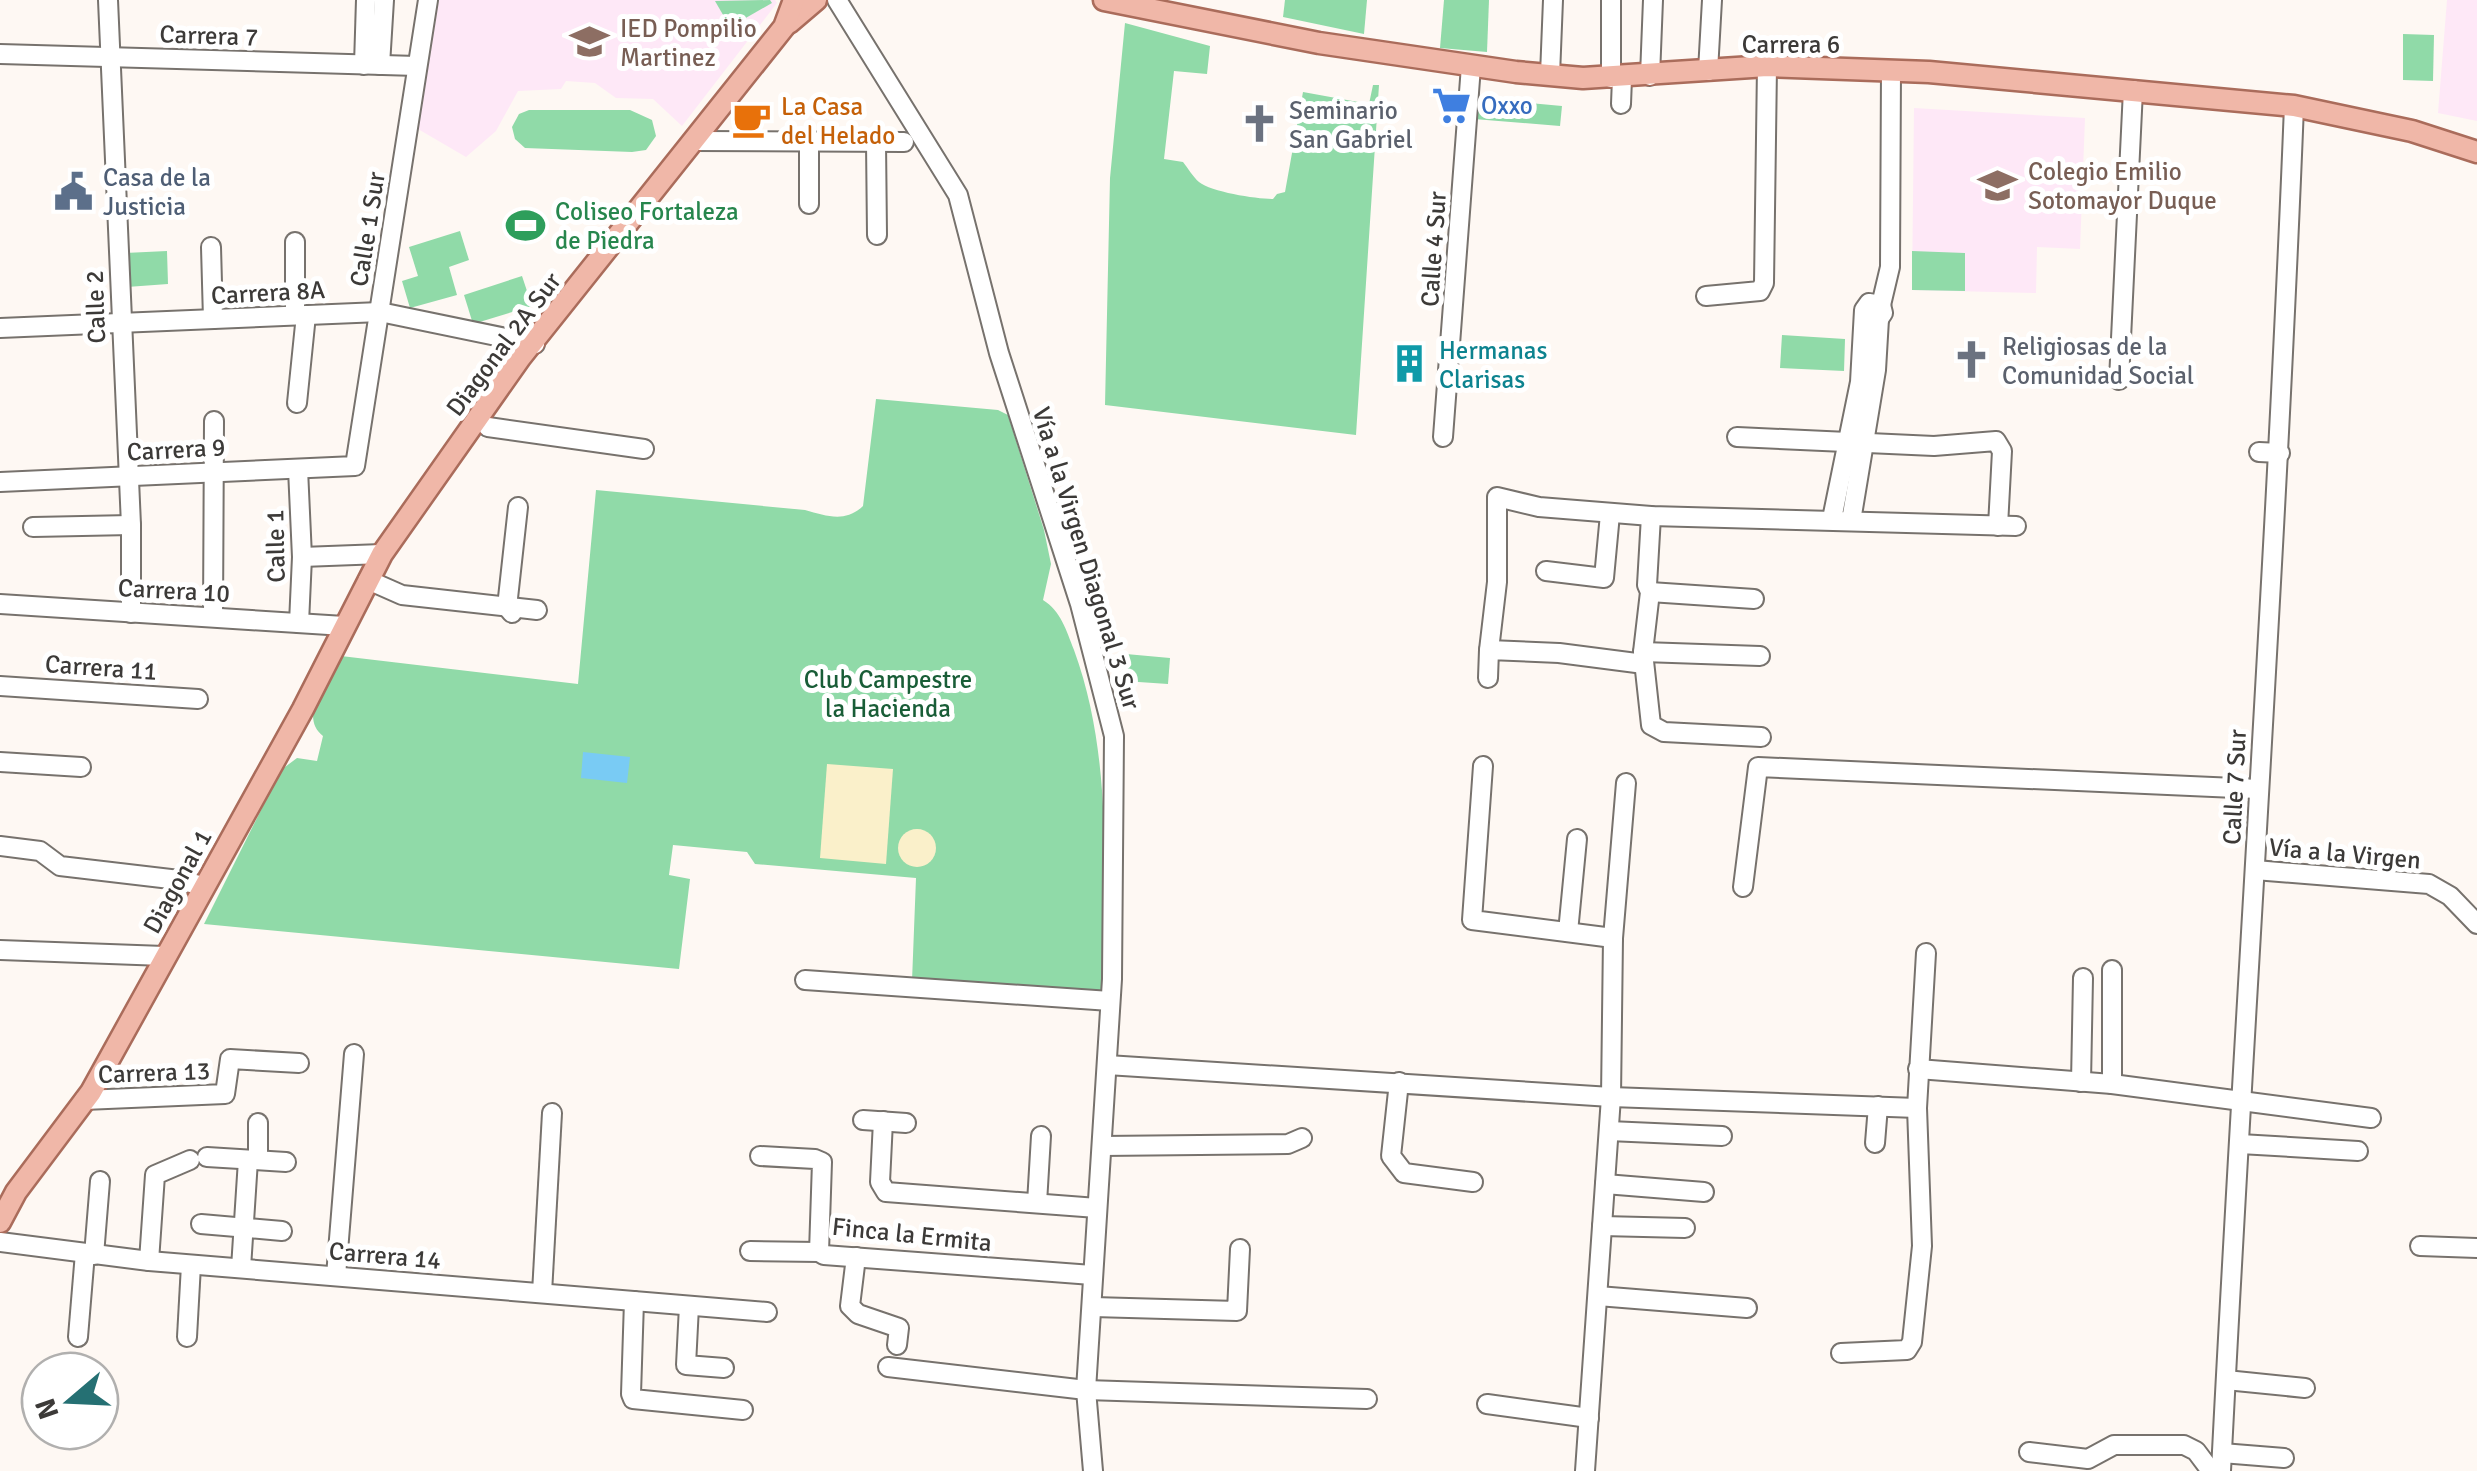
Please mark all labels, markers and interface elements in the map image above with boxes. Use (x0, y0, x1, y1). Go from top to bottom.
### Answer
place label: IED Pompilio Martinez (620, 13, 757, 73)
street label: Carrera 7 (159, 18, 259, 53)
school or university icon: IED Pompilio Martinez (569, 21, 611, 63)
street label: Carrera 6 (1742, 29, 1840, 60)
supermarket icon: Oxxo (1430, 84, 1472, 126)
place label: Oxxo (1481, 90, 1533, 121)
place label: La Casa del Helado (781, 91, 895, 151)
place label: Seminario San Gabriel (1289, 95, 1413, 155)
cafe icon: La Casa del Helado (730, 99, 772, 141)
church icon: Seminario San Gabriel (1238, 103, 1280, 145)
place label: Colegio Emilio Sotomayor Duque (2028, 156, 2217, 216)
place label: Casa de la Justicia (103, 162, 211, 222)
school or university icon: Colegio Emilio Sotomayor Duque (1977, 164, 2019, 206)
street label: Calle 1 Sur (343, 169, 392, 289)
public building icon: Casa de la Justicia (52, 170, 94, 212)
street label: Calle 4 Sur (1414, 190, 1453, 308)
place label: Coliseo Fortaleza de Piedra (555, 196, 739, 256)
sports icon: Coliseo Fortaleza de Piedra (504, 204, 546, 246)
street label: Diagonal 2A Sur (439, 266, 568, 422)
street label: Calle 2 (79, 270, 112, 344)
street label: Carrera 8A (210, 274, 326, 311)
place label: Religiosas de la Comunidad Social (2002, 331, 2194, 391)
place label: Hermanas Clarisas (1439, 335, 1547, 395)
church icon: Religiosas de la Comunidad Social (1951, 339, 1993, 381)
building icon: Hermanas Clarisas (1388, 343, 1430, 385)
street label: Vía a la Virgen Diagonal 3 Sur (1026, 403, 1148, 714)
street label: Carrera 9 (126, 431, 226, 468)
street label: Calle 1 (259, 509, 292, 583)
street label: Carrera 10 (117, 572, 231, 609)
street label: Carrera 11 (44, 648, 158, 687)
park label: Club Campestre la Hacienda (804, 664, 972, 724)
street label: Calle 7 Sur (2216, 728, 2253, 846)
street label: Diagonal 1 (136, 824, 219, 939)
street label: Vía a la Virgen (2268, 831, 2422, 876)
street label: Carrera 13 (97, 1055, 211, 1090)
street label: Finca la Ermita (831, 1211, 993, 1258)
street label: Carrera 14 (328, 1235, 442, 1276)
north arrow (20, 1351, 120, 1451)
text: N (28, 1394, 67, 1424)

